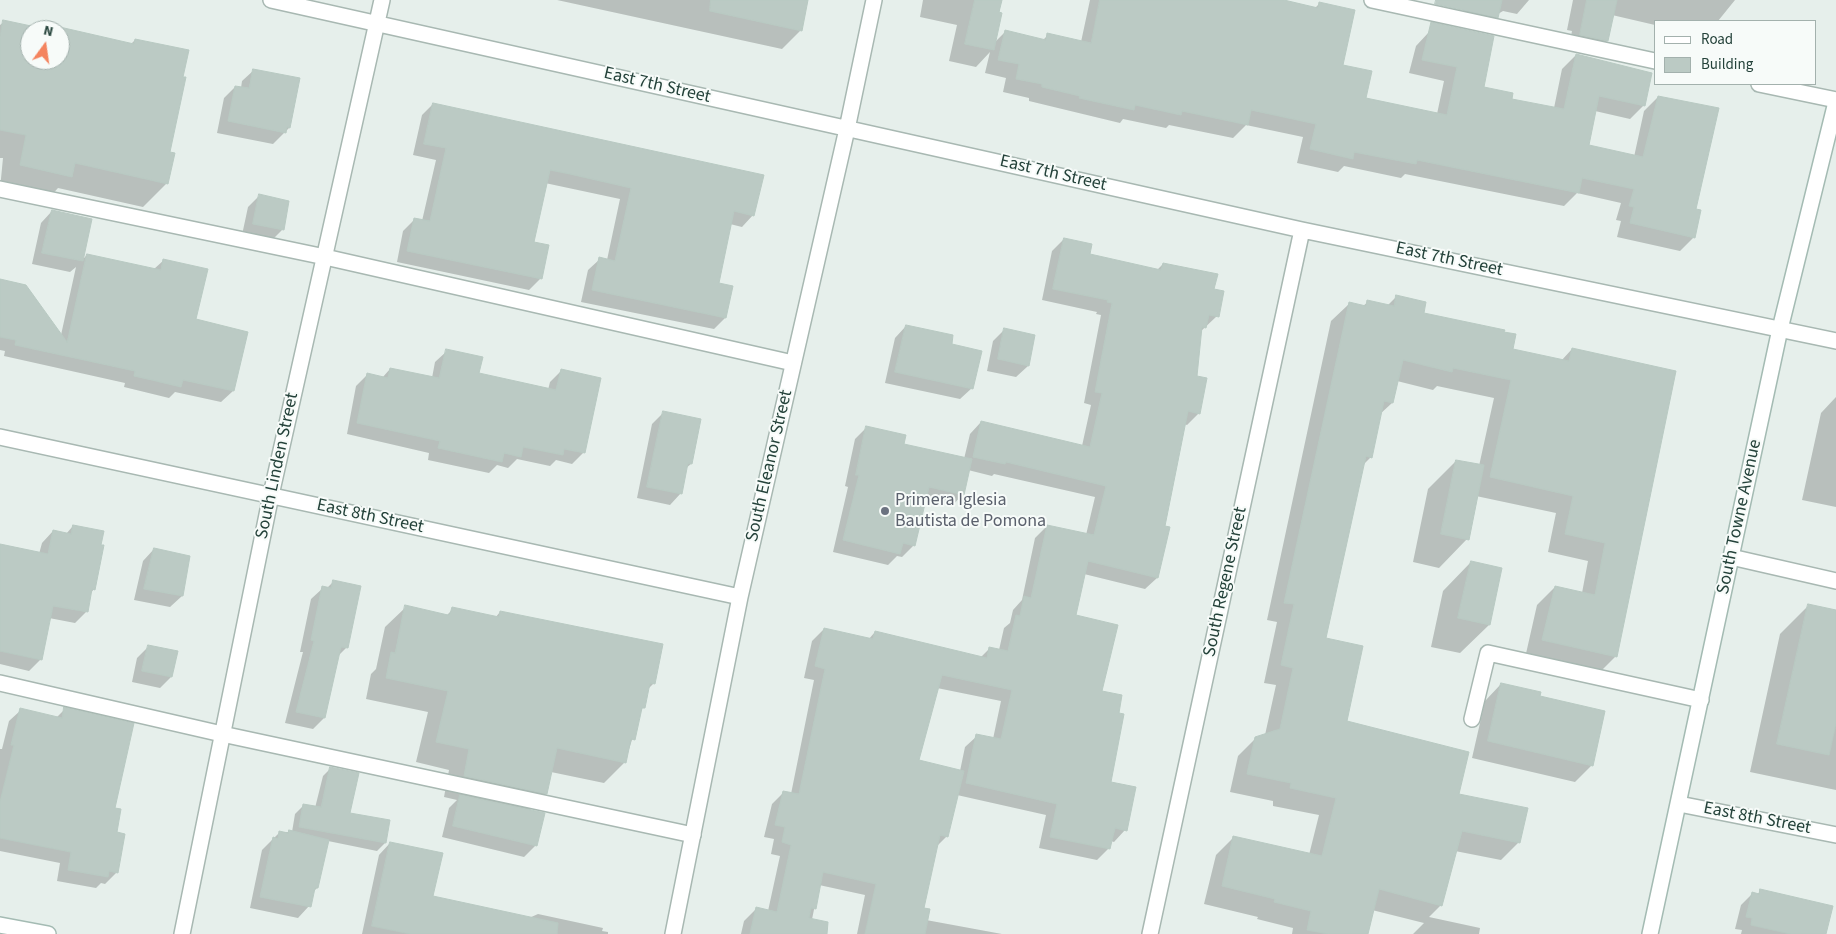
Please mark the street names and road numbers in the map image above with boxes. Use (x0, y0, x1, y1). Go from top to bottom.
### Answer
street label: East 7th Street (601, 63, 713, 109)
street label: East 7th Street (997, 151, 1109, 197)
street label: East 7th Street (1393, 238, 1505, 282)
street label: South Eleanor Street (742, 388, 798, 544)
street label: South Linden Street (252, 391, 304, 541)
street label: South Towne Avenue (1713, 438, 1767, 596)
street label: East 8th Street (314, 495, 426, 539)
street label: South Regene Street (1200, 505, 1252, 659)
street label: East 8th Street (1701, 798, 1813, 840)

